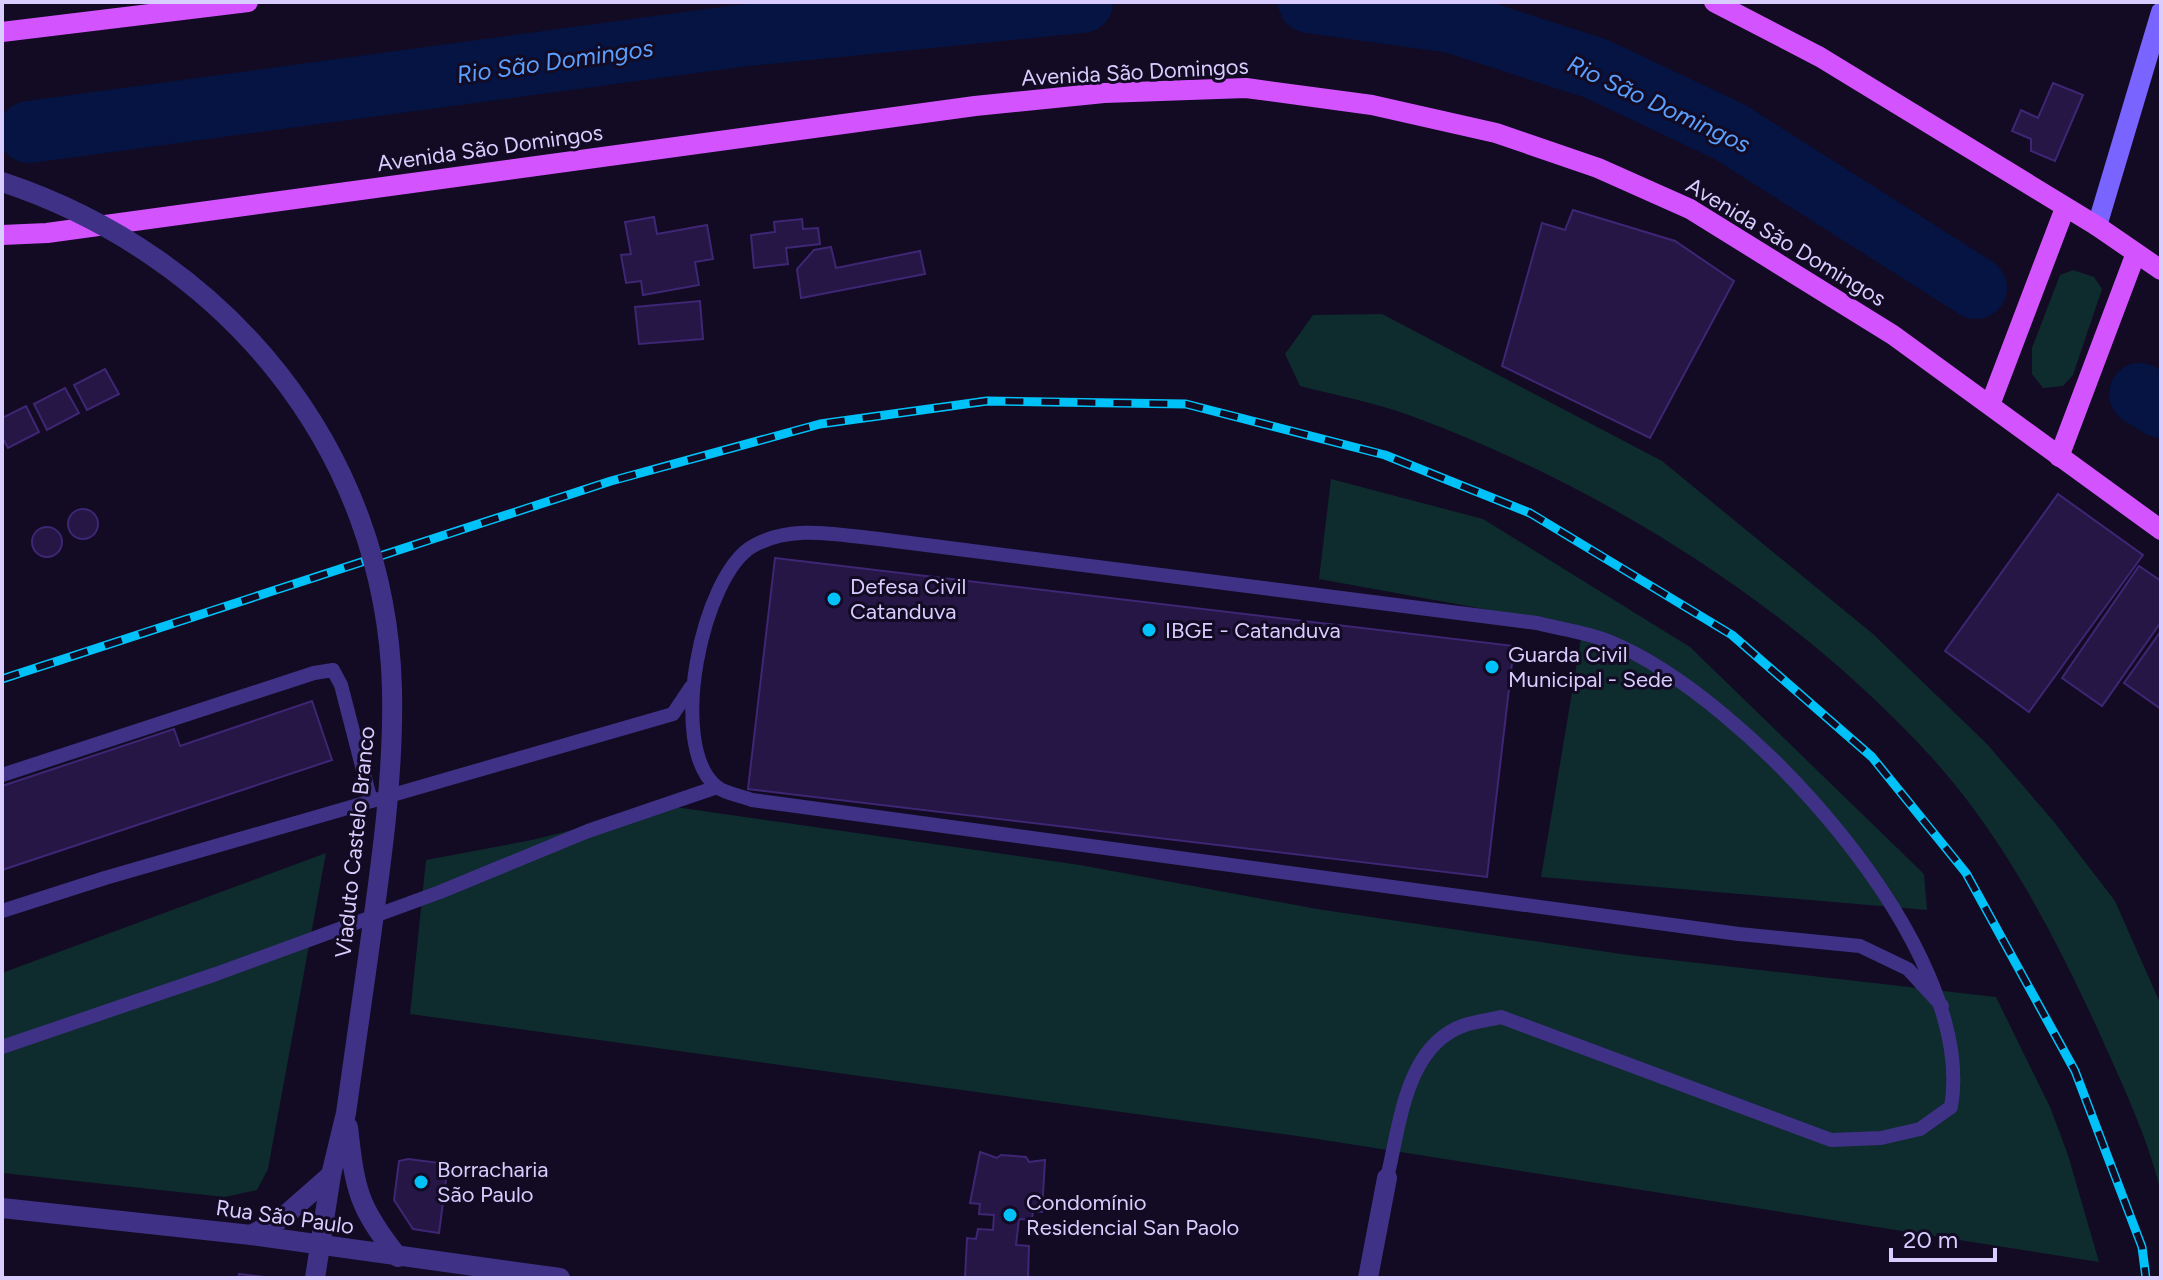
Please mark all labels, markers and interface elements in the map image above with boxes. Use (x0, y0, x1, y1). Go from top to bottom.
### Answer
water label: Rio São Domingos (455, 33, 655, 89)
water label: Rio São Domingos (1563, 49, 1755, 159)
street label: Avenida São Domingos (1021, 53, 1249, 91)
street label: Avenida São Domingos (375, 119, 605, 177)
street label: Avenida São Domingos (1682, 172, 1890, 312)
place label: Defesa Civil Catanduva (850, 573, 966, 625)
marker: Defesa Civil Catanduva (825, 590, 843, 608)
place label: IBGE - Catanduva (1165, 617, 1341, 644)
marker: IBGE - Catanduva (1140, 621, 1158, 639)
place label: Guarda Civil Municipal - Sede (1508, 641, 1673, 693)
marker: Guarda Civil Municipal - Sede (1483, 658, 1501, 676)
street label: Viaduto Castelo Branco (329, 725, 381, 959)
place label: Borracharia São Paulo (437, 1156, 548, 1208)
marker: Borracharia São Paulo (412, 1173, 430, 1191)
place label: Condomínio Residencial San Paolo (1026, 1189, 1239, 1241)
street label: Rua São Paulo (214, 1194, 356, 1240)
marker: Condomínio Residencial San Paolo (1001, 1206, 1019, 1224)
scale bar (1891, 1212, 1995, 1262)
text: 20 m (1903, 1225, 1958, 1254)

